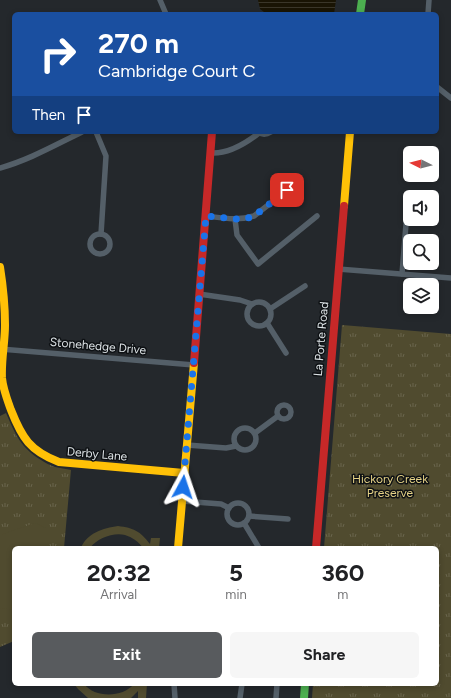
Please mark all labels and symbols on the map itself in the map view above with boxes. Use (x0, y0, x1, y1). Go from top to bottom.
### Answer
north arrow (403, 146, 439, 182)
pin (270, 173, 304, 207)
street label: La Porte Road (311, 301, 331, 377)
street label: Stonehedge Drive (49, 335, 147, 357)
street label: Derby Lane (66, 444, 128, 464)
position arrow (162, 466, 204, 508)
park label: Hickory Creek Preserve (352, 472, 428, 500)

